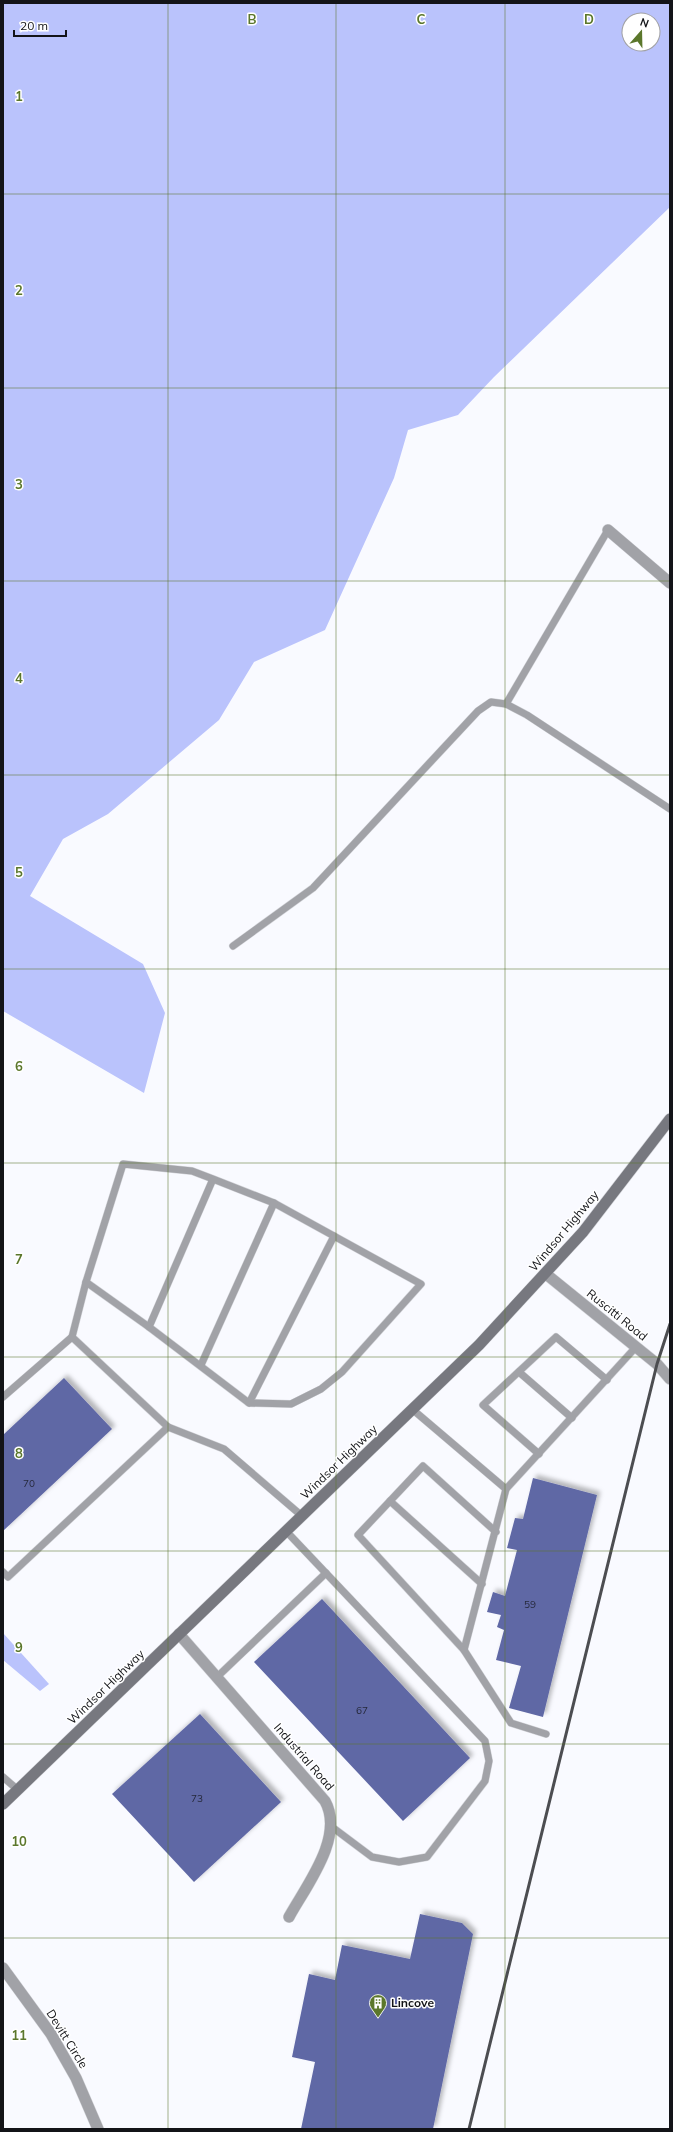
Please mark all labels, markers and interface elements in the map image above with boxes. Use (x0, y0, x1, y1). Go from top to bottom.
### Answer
text: B (248, 11, 257, 27)
text: C (417, 11, 426, 27)
text: D (584, 11, 594, 27)
scale bar (14, 12, 66, 38)
north arrow (621, 12, 661, 52)
text: N (638, 15, 651, 31)
text: 20 m (20, 18, 48, 33)
text: 1 (15, 88, 23, 104)
text: 2 (15, 282, 23, 298)
text: 3 (15, 476, 23, 492)
text: 4 (15, 670, 23, 686)
text: 5 (15, 864, 23, 880)
text: 6 (15, 1058, 23, 1074)
street label: Windsor Highway (525, 1187, 602, 1274)
text: 7 (15, 1251, 23, 1267)
street label: Ruscitti Road (584, 1286, 651, 1344)
street label: Windsor Highway (297, 1421, 381, 1502)
text: 8 (15, 1445, 23, 1461)
house number: 70 (23, 1477, 35, 1490)
house number: 59 (524, 1598, 536, 1611)
text: 9 (15, 1639, 23, 1655)
street label: Windsor Highway (64, 1646, 148, 1727)
house number: 67 (356, 1704, 368, 1717)
street label: Industrial Road (271, 1720, 338, 1793)
house number: 73 (191, 1792, 203, 1805)
text: 10 (11, 1833, 27, 1849)
building icon: Lincove (368, 1993, 388, 2018)
place label: Lincove (391, 1995, 434, 2010)
street label: Devitt Circle (43, 2006, 91, 2071)
text: 11 (11, 2027, 27, 2043)

